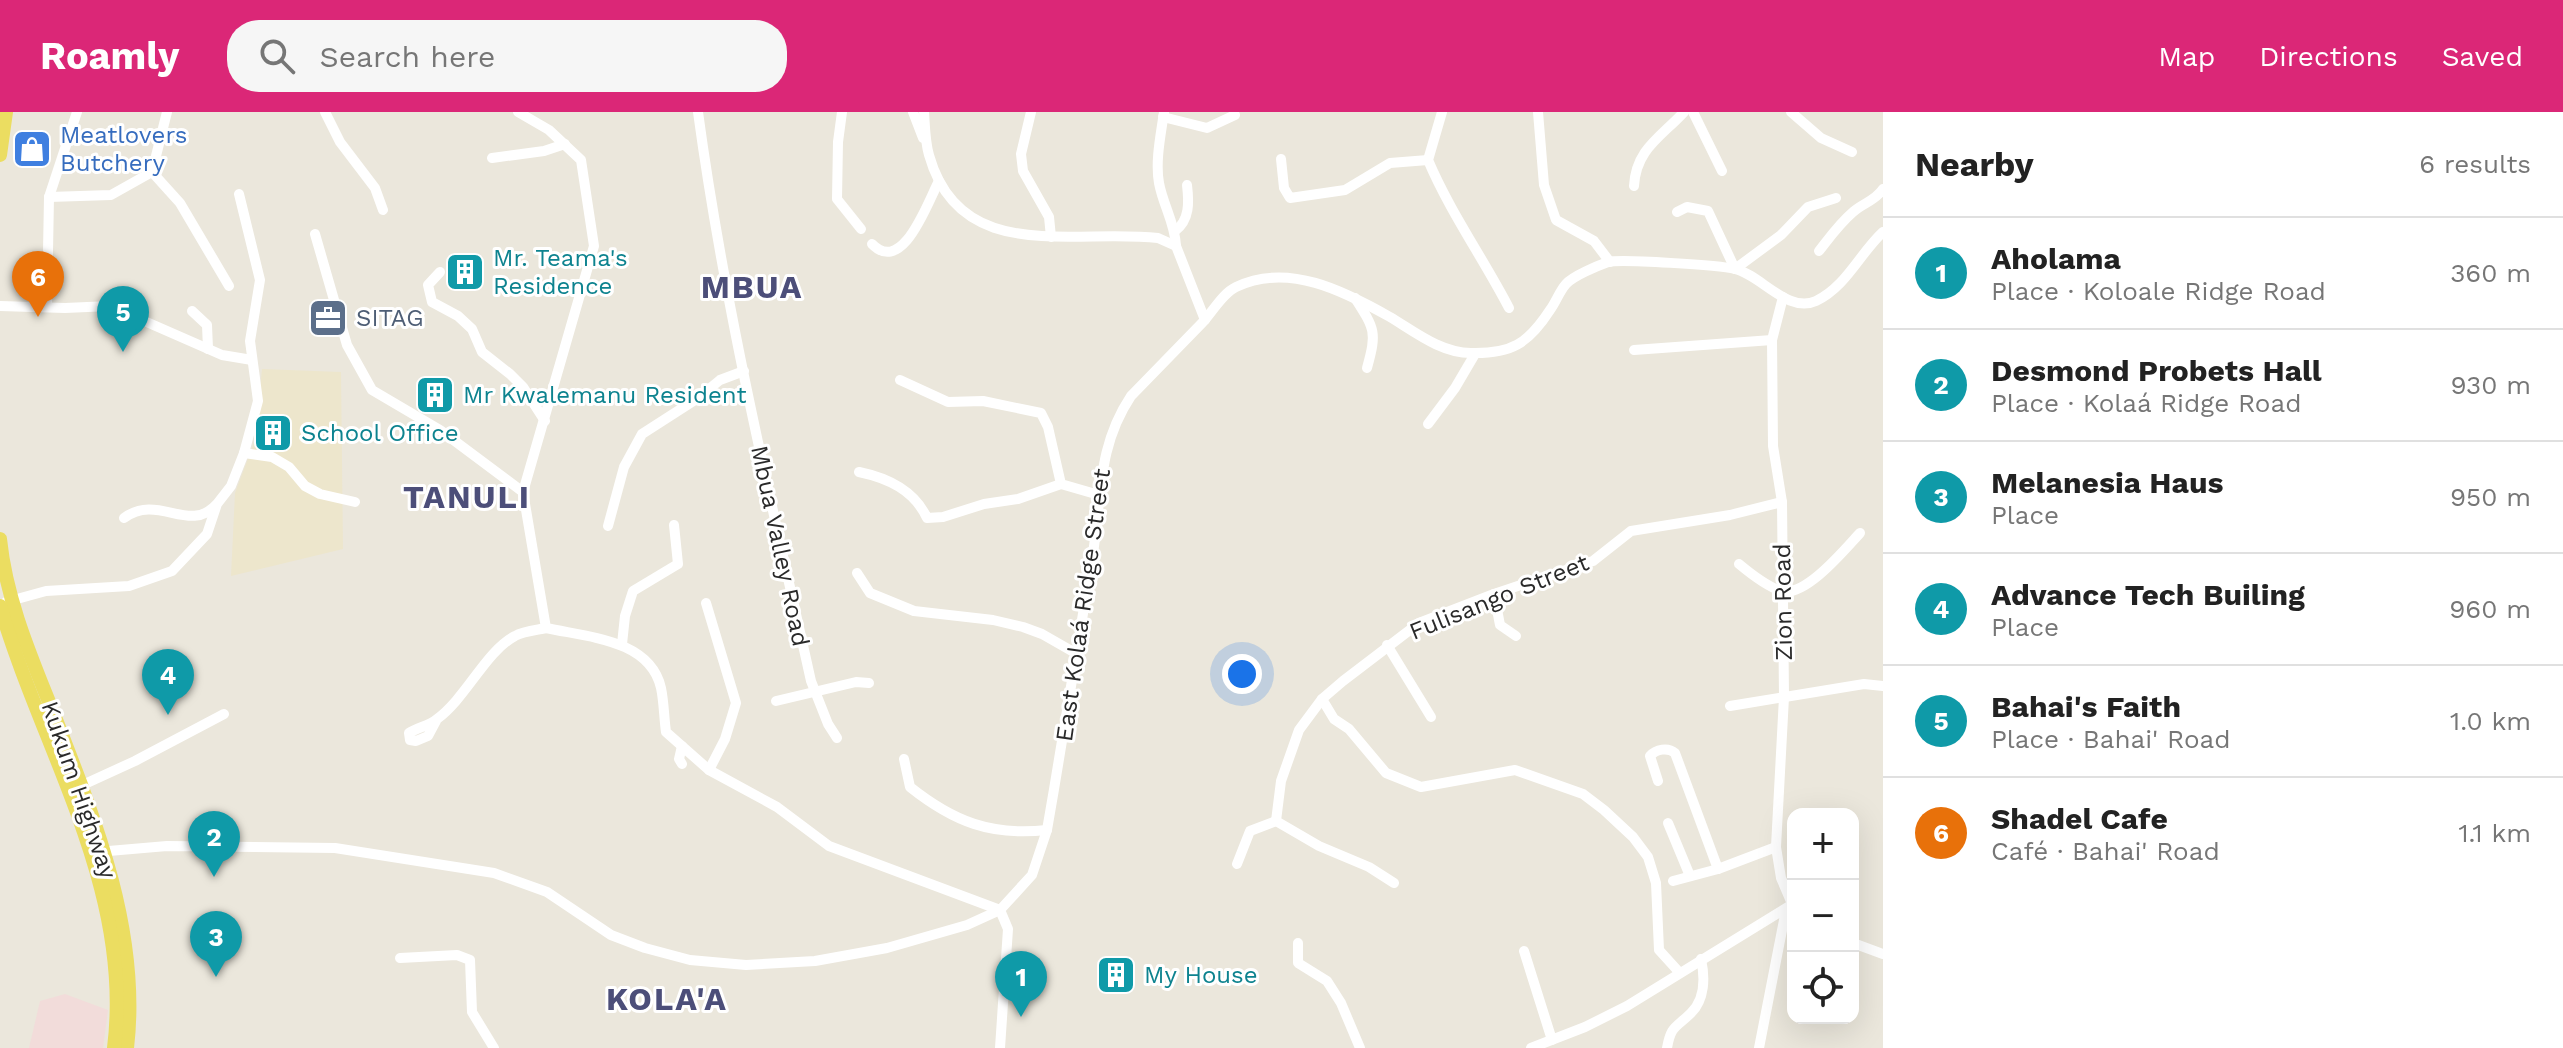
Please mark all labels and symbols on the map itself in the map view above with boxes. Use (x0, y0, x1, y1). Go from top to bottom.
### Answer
place label: Meatlovers Butchery (60, 121, 187, 177)
shop icon: Meatlovers Butchery (11, 128, 53, 170)
place label: Mr. Teama's Residence (493, 244, 628, 300)
pin: 6 (12, 251, 64, 317)
building icon: Mr. Teama's Residence (444, 251, 486, 293)
district label: MBUA (701, 268, 803, 306)
pin: 5 (97, 286, 149, 352)
office icon: SITAG (307, 297, 349, 339)
place label: SITAG (356, 304, 424, 332)
building icon: Mr Kwalemanu Resident (414, 374, 456, 416)
place label: Mr Kwalemanu Resident (463, 381, 747, 409)
building icon: School Office (252, 412, 294, 454)
place label: School Office (301, 419, 459, 447)
street label: Mbua Valley Road (745, 443, 815, 649)
street label: East Kolaá Ridge Street (1050, 467, 1116, 743)
district label: TANULI (403, 478, 531, 516)
street label: Zion Road (1768, 543, 1798, 661)
street label: Fulisango Street (1405, 548, 1593, 646)
pin: 4 (142, 649, 194, 715)
your location (1222, 654, 1262, 694)
street label: Kukum Highway (35, 698, 123, 883)
pin: 2 (188, 811, 240, 877)
pin: 3 (190, 911, 242, 977)
pin: 1 (995, 951, 1047, 1017)
building icon: My House (1095, 954, 1137, 996)
place label: My House (1144, 961, 1258, 989)
district label: KOLA'A (606, 980, 728, 1018)

